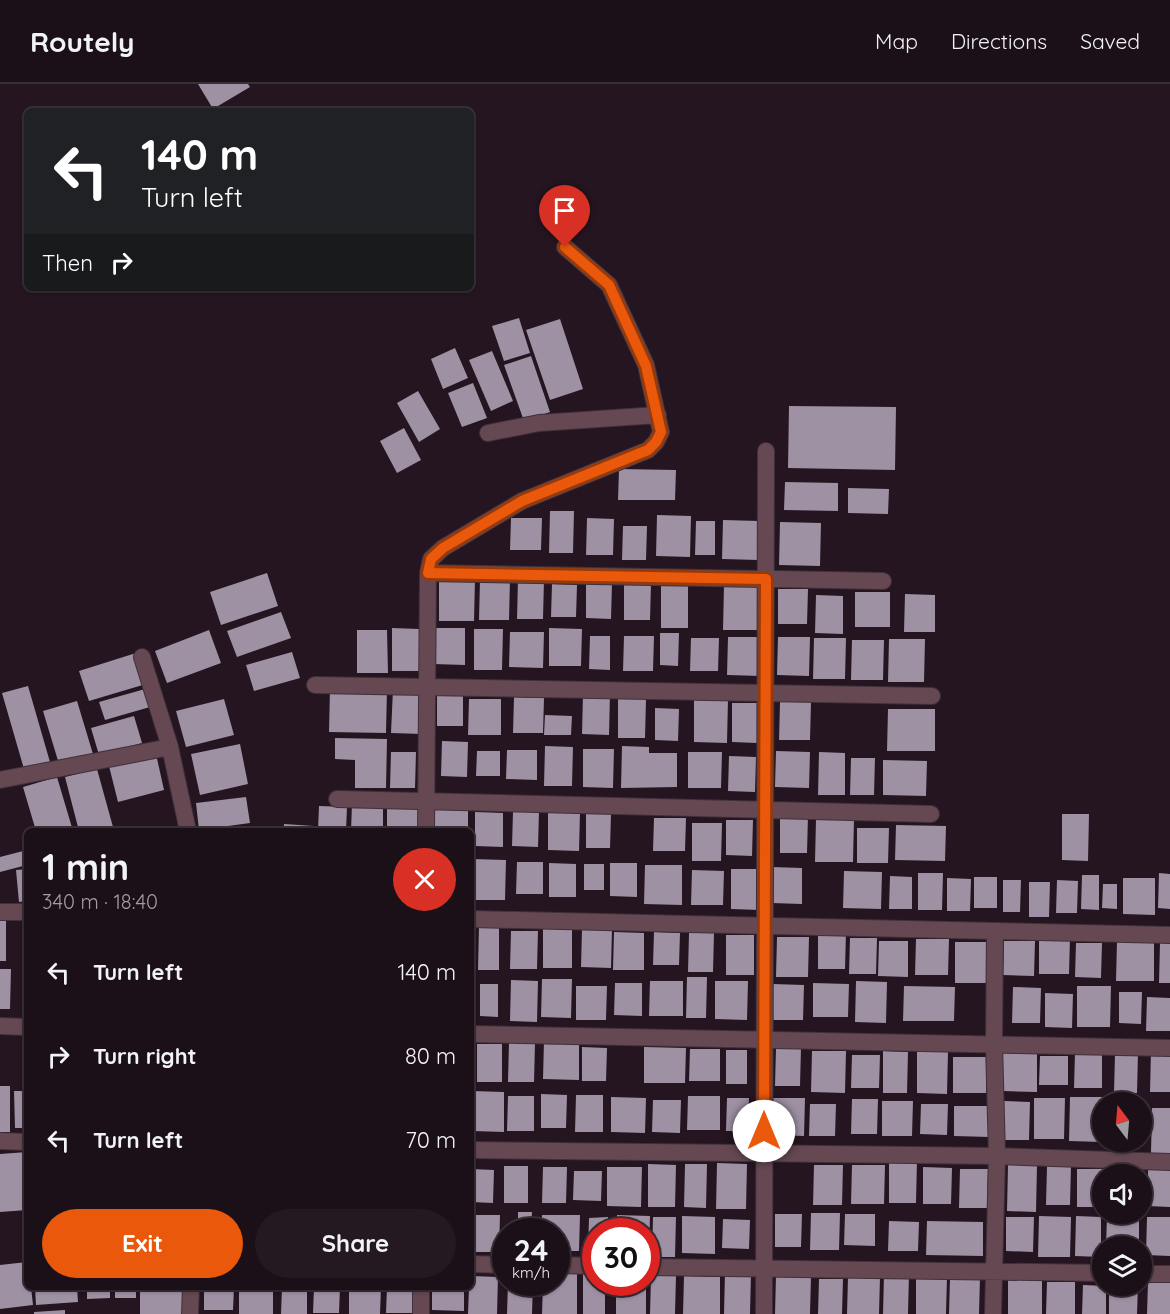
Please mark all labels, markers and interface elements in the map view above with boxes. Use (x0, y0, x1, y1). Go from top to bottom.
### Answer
text: Routely (30, 24, 134, 59)
text: Map (875, 28, 918, 54)
text: Directions (951, 28, 1047, 54)
text: Saved (1080, 28, 1140, 54)
text: 140 m (141, 128, 258, 181)
icon: left (42, 132, 120, 210)
text: Turn left (141, 180, 243, 214)
pin (539, 185, 590, 247)
icon: arrive (548, 194, 581, 227)
icon: right (105, 246, 138, 279)
text: Then (42, 249, 93, 277)
text: 1 min (42, 844, 129, 889)
button: close (393, 848, 456, 911)
text: 340 m · 18:40 (42, 889, 158, 914)
icon: left (42, 956, 75, 989)
text: Turn left (93, 958, 183, 986)
text: 140 m (397, 958, 456, 986)
icon: right (42, 1040, 75, 1073)
text: Turn right (93, 1042, 197, 1070)
text: 80 m (405, 1042, 456, 1070)
north arrow (1092, 1092, 1152, 1152)
map controls (1092, 1092, 1152, 1296)
position arrow (732, 1099, 796, 1163)
icon: left (42, 1124, 75, 1157)
text: Turn left (93, 1126, 183, 1154)
text: 70 m (406, 1126, 456, 1154)
button: sound (1092, 1164, 1152, 1224)
button: Exit (42, 1209, 243, 1278)
button: Share (255, 1209, 456, 1278)
speed limit sign: 30 (582, 1218, 660, 1296)
text: 24 (514, 1231, 548, 1269)
button: layers (1092, 1236, 1152, 1296)
text: km/h (512, 1263, 550, 1282)

